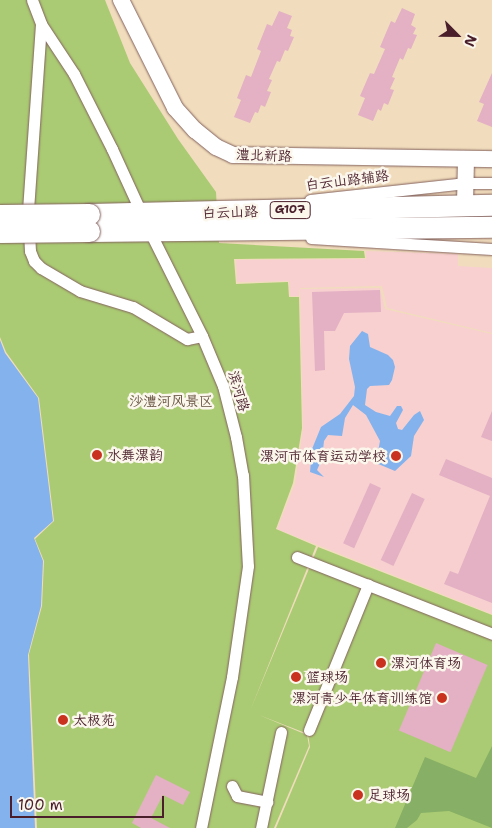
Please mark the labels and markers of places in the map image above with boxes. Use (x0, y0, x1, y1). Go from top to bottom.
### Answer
place label: 水舞漯韵 (107, 447, 163, 463)
place label: 漯河市体育运动学校 (260, 448, 386, 464)
marker: 水舞漯韵 (91, 449, 103, 461)
marker: 漯河市体育运动学校 (390, 450, 402, 462)
place label: 漯河体育场 (391, 655, 461, 671)
marker: 漯河体育场 (375, 657, 387, 669)
place label: 篮球场 (306, 669, 348, 685)
marker: 篮球场 (290, 671, 302, 683)
place label: 漯河青少年体育训练馆 (292, 690, 432, 706)
marker: 漯河青少年体育训练馆 (436, 692, 448, 704)
place label: 太极苑 (73, 712, 115, 728)
marker: 太极苑 (57, 714, 69, 726)
place label: 足球场 (368, 787, 410, 803)
marker: 足球场 (352, 789, 364, 801)

